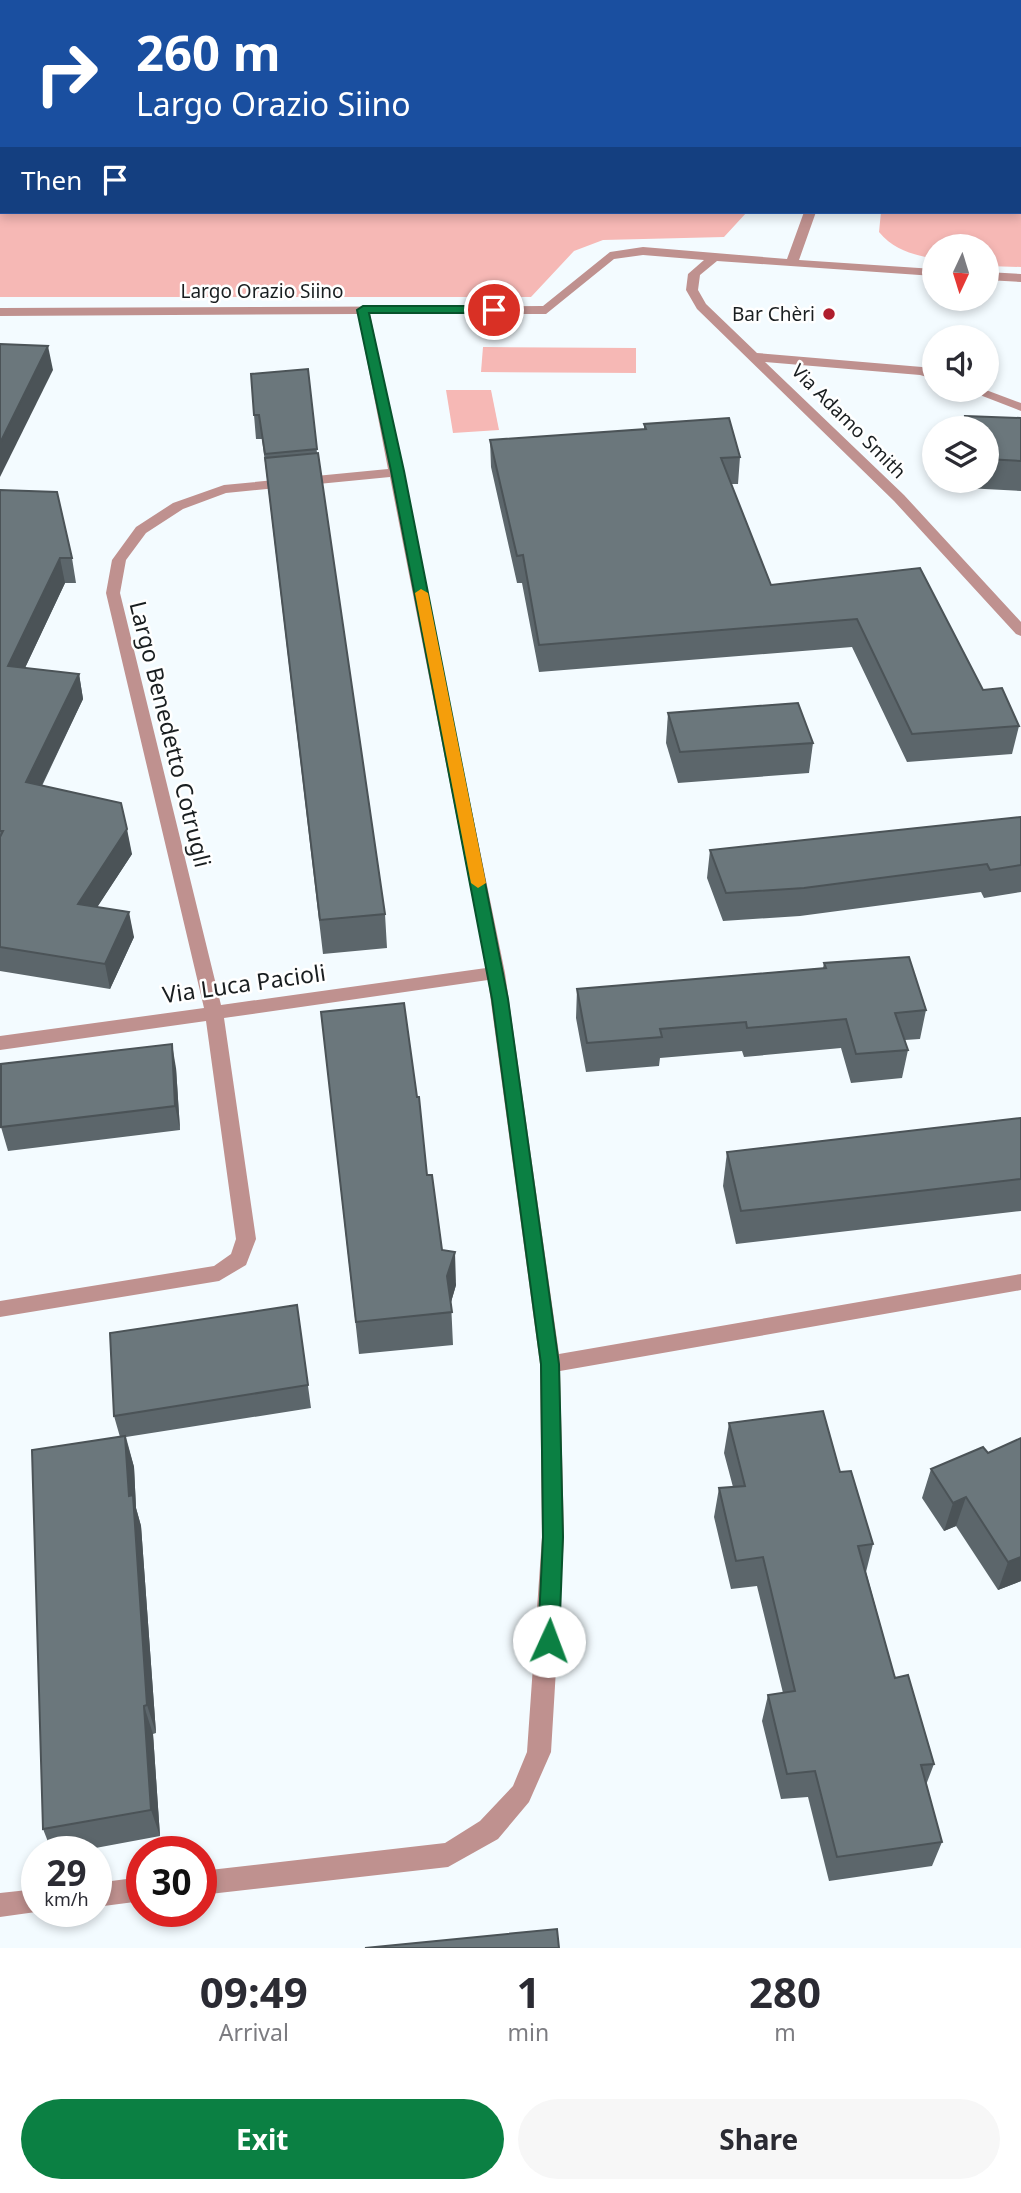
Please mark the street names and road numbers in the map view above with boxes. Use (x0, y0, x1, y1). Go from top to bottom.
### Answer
street label: Largo Orazio Siino (180, 278, 344, 304)
street label: Via Adamo Smith (786, 358, 912, 484)
street label: Largo Benedetto Cotrugli (122, 597, 220, 871)
street label: Via Luca Pacioli (160, 956, 328, 1010)

